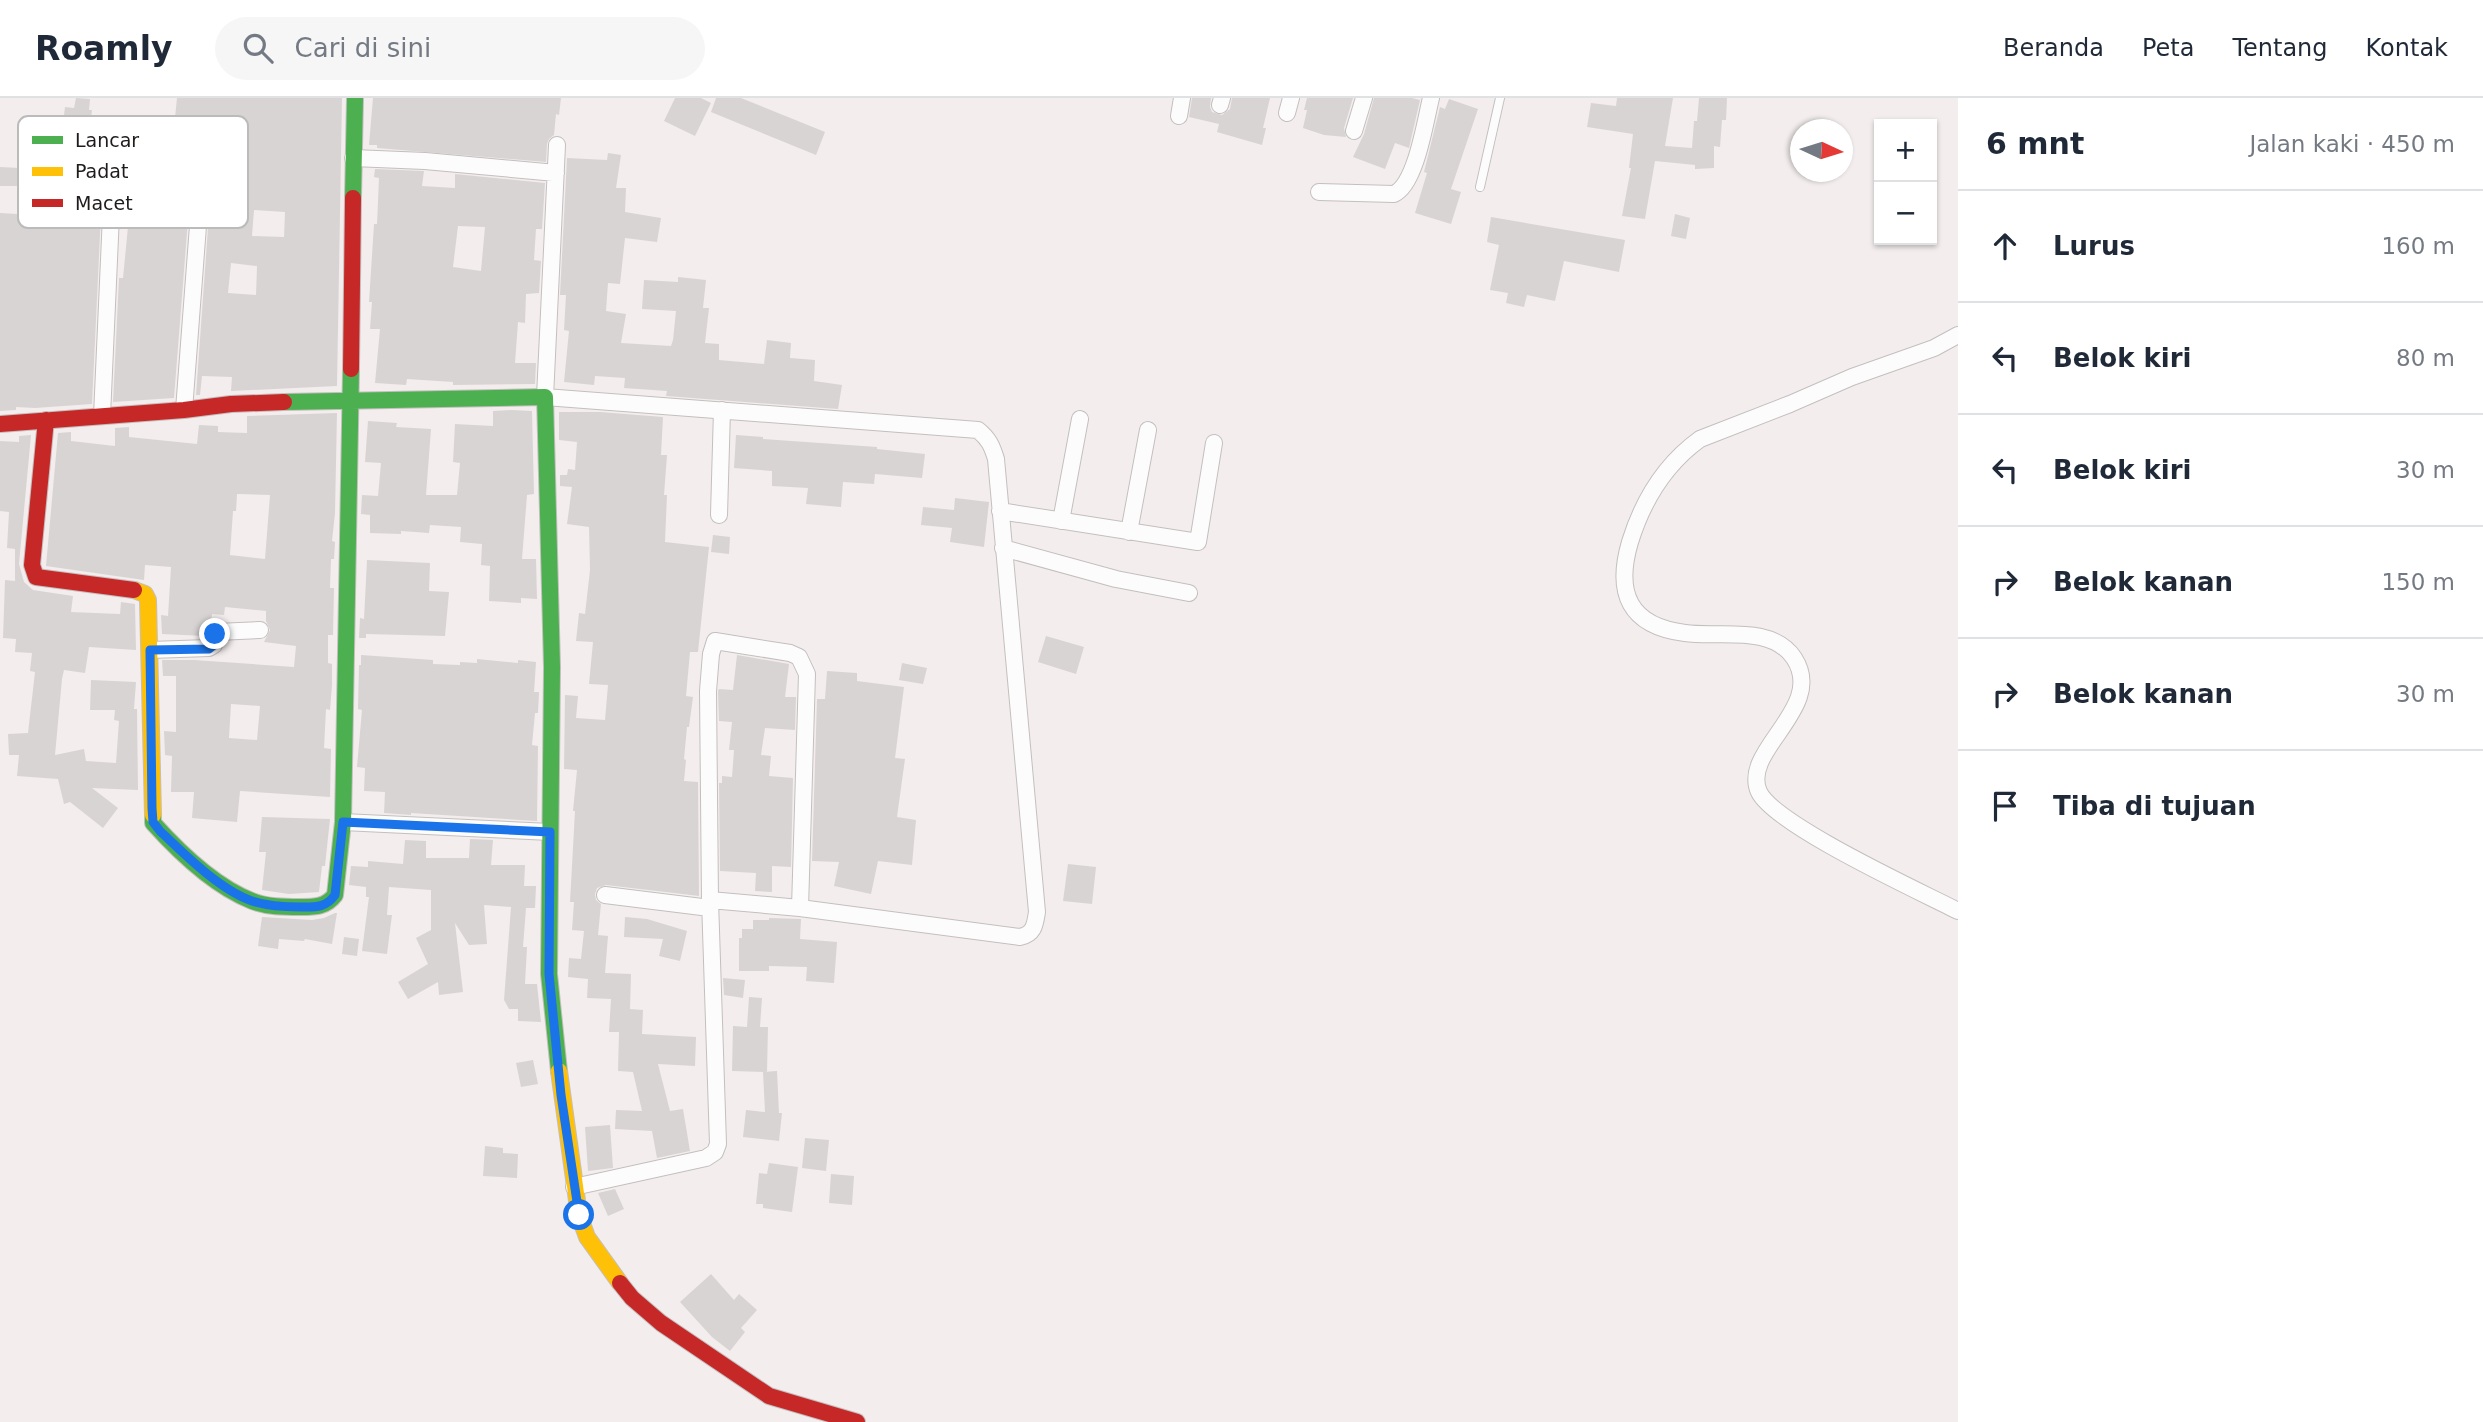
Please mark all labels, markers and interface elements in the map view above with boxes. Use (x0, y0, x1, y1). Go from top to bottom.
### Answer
search box (215, 17, 705, 80)
text: Roamly (35, 29, 173, 68)
icon: search (239, 29, 277, 67)
text: Cari di sini (295, 33, 431, 63)
text: Beranda (2003, 34, 2104, 62)
text: Peta (2142, 34, 2194, 62)
text: Tentang (2232, 34, 2328, 62)
text: Kontak (2366, 34, 2448, 62)
legend (18, 116, 248, 228)
north arrow (1790, 119, 1853, 182)
map controls (1874, 119, 1937, 245)
button: + (1874, 119, 1937, 182)
text: 6 mnt (1986, 126, 2084, 161)
text: Lancar (75, 129, 139, 151)
text: Jalan kaki · 450 m (2249, 131, 2455, 157)
text: Padat (75, 160, 128, 182)
button: − (1874, 182, 1937, 245)
text: Macet (75, 192, 133, 214)
icon: ahead (1986, 227, 2024, 265)
text: Lurus (2053, 231, 2135, 261)
text: 160 m (2381, 233, 2455, 259)
icon: left (1986, 339, 2024, 377)
text: Belok kiri (2053, 343, 2192, 373)
text: 80 m (2396, 345, 2455, 371)
icon: left (1986, 451, 2024, 489)
text: Belok kiri (2053, 455, 2192, 485)
text: 30 m (2396, 457, 2455, 483)
icon: right (1986, 563, 2024, 601)
text: Belok kanan (2053, 567, 2233, 597)
text: 150 m (2381, 569, 2455, 595)
route end (199, 618, 230, 649)
icon: right (1986, 675, 2024, 713)
text: Belok kanan (2053, 679, 2233, 709)
text: 30 m (2396, 681, 2455, 707)
icon: arrive (1986, 787, 2024, 825)
text: Tiba di tujuan (2053, 791, 2256, 821)
route start (563, 1199, 594, 1230)

